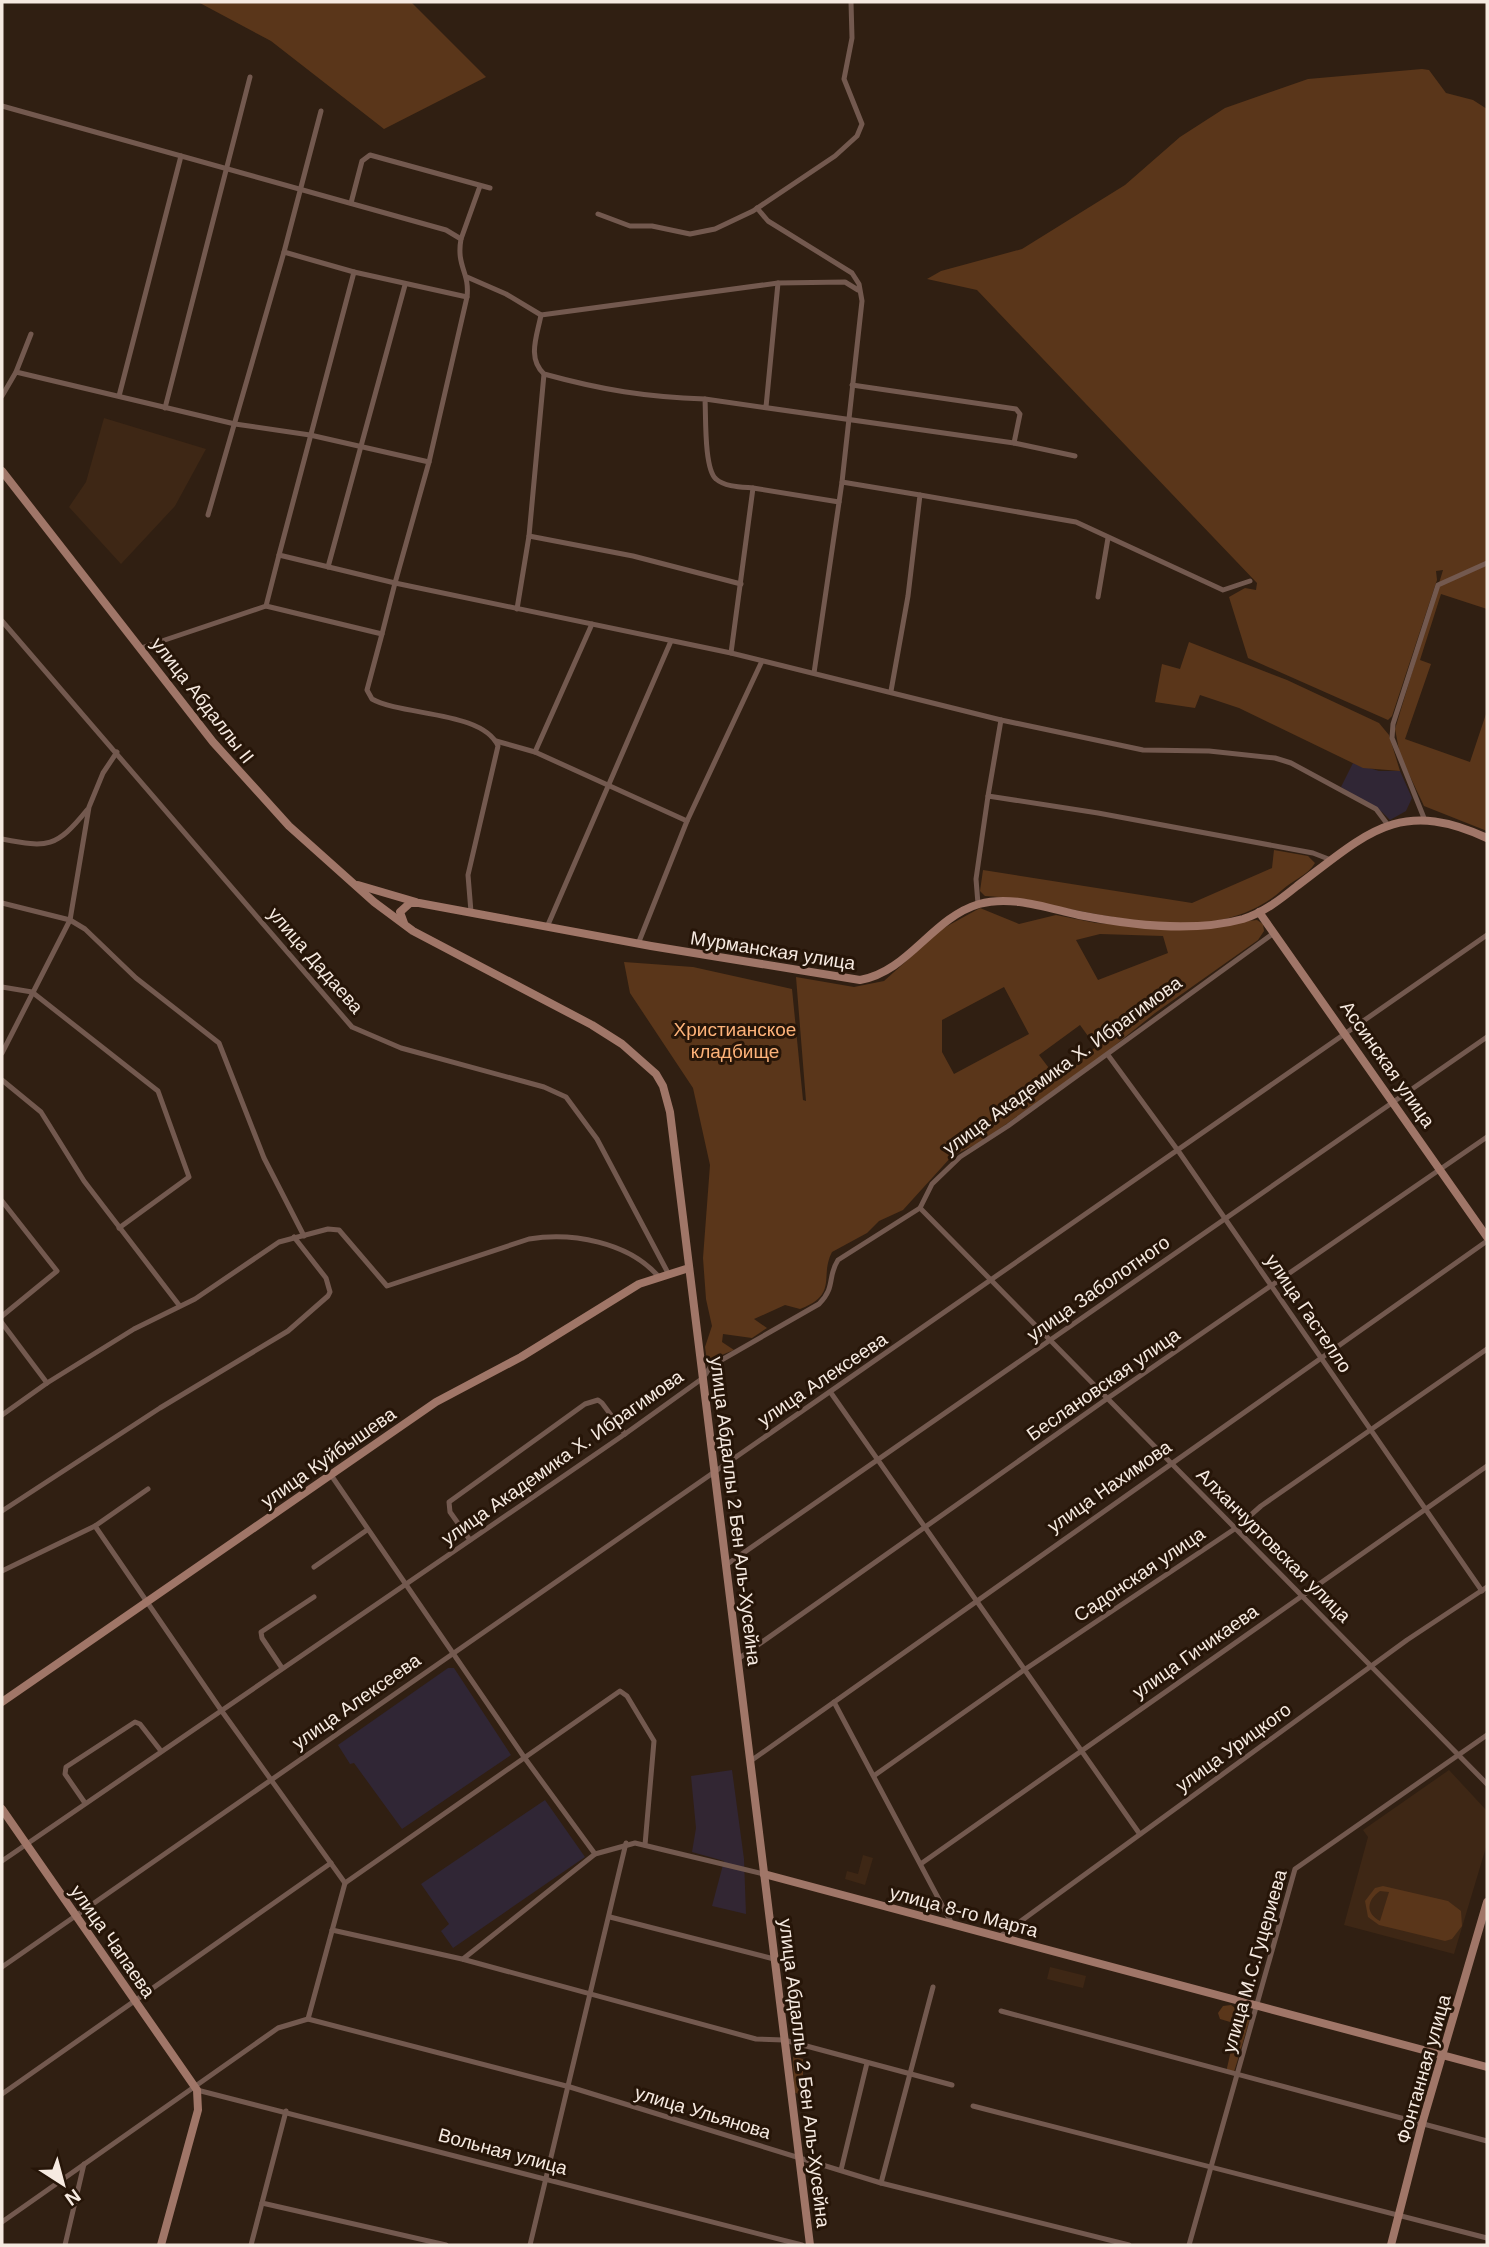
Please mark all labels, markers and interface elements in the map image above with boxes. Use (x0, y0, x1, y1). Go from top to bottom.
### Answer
street label: улица Абдаллы II (147, 633, 258, 767)
street label: улица Дадаева (264, 903, 368, 1018)
street label: Мурманская улица (689, 927, 857, 974)
street label: улица Академика Х. Ибрагимова (939, 971, 1186, 1159)
street label: Ассинская улица (1336, 997, 1439, 1132)
park label: Христианское кладбище (674, 1019, 796, 1062)
street label: улица Заболотного (1023, 1231, 1173, 1345)
street label: улица Гастелло (1261, 1250, 1356, 1376)
street label: Беслановская улица (1023, 1323, 1184, 1445)
street label: улица Алексеева (754, 1328, 891, 1430)
street label: улица Абдаллы 2 Бен Аль-Хусейна (706, 1355, 765, 1667)
street label: улица Академика Х. Ибрагимова (438, 1365, 687, 1549)
street label: улица Куйбышева (257, 1403, 400, 1512)
street label: улица Нахимова (1043, 1436, 1175, 1537)
street label: Алханчуртовская улица (1192, 1464, 1355, 1627)
street label: Садонская улица (1070, 1523, 1209, 1626)
street label: улица Гичикаева (1129, 1600, 1262, 1703)
street label: улица Алексеева (288, 1649, 425, 1753)
street label: улица Урицкого (1172, 1699, 1295, 1796)
street label: улица М.С.Гуцериева (1218, 1867, 1291, 2055)
street label: улица Чапаева (66, 1881, 159, 2002)
street label: улица 8-го Марта (887, 1882, 1041, 1941)
street label: улица Абдаллы 2 Бен Аль-Хусейна (775, 1917, 834, 2229)
street label: Фонтанная улица (1392, 1992, 1455, 2146)
street label: улица Ульянова (632, 2082, 774, 2143)
street label: Вольная улица (436, 2124, 570, 2179)
north arrow (28, 2149, 98, 2219)
text: N (61, 2185, 84, 2210)

